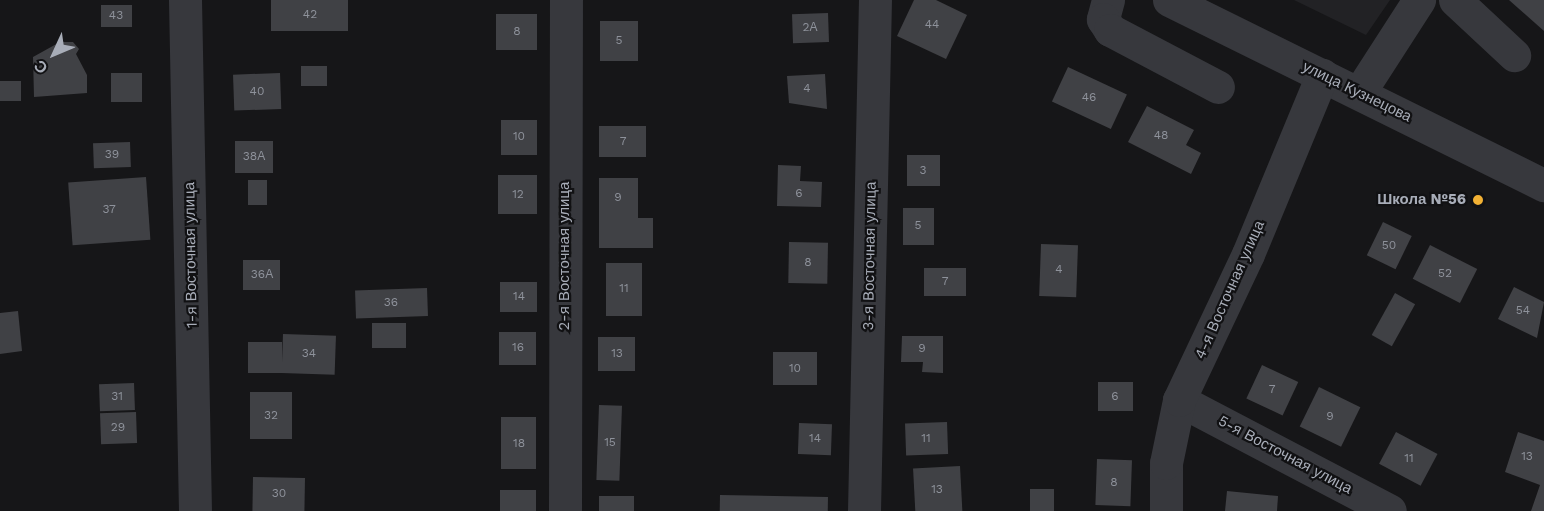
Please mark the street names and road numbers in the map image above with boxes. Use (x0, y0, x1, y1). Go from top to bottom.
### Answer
street label: улица Кузнецова (1300, 58, 1414, 126)
street label: 3-я Восточная улица (860, 181, 880, 331)
street label: 1-я Восточная улица (181, 182, 201, 328)
street label: 2-я Восточная улица (556, 182, 574, 330)
street label: 4-я Восточная улица (1191, 218, 1269, 362)
street label: 5-я Восточная улица (1215, 412, 1355, 498)

